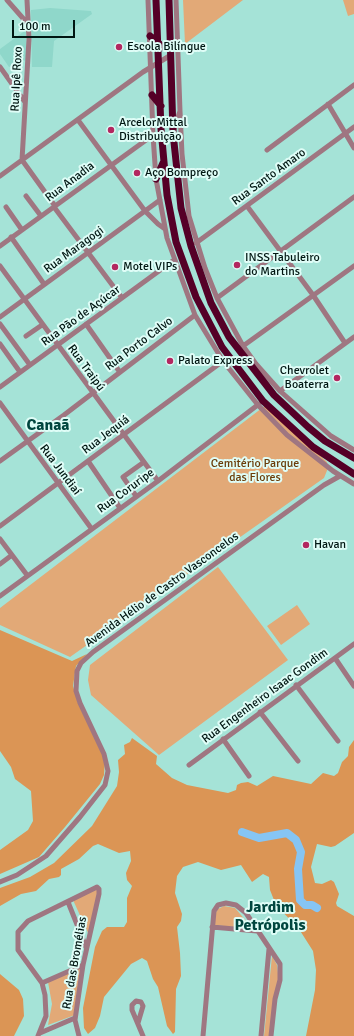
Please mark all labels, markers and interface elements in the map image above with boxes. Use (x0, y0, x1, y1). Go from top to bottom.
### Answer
scale bar (14, 12, 77, 38)
text: 100 m (19, 19, 51, 34)
place label: Escola Bilíngue (127, 40, 206, 54)
marker: Escola Bilíngue (114, 42, 124, 52)
street label: Rua Ipê Roxo (8, 46, 26, 112)
place label: ArcelorMittal Distribuição (119, 116, 187, 144)
marker: ArcelorMittal Distribuição (106, 125, 116, 135)
street label: Rua Santo Amaro (229, 145, 309, 209)
street label: Rua Anadia (43, 159, 97, 205)
place label: Aço Bompreço (145, 166, 218, 180)
marker: Aço Bompreço (132, 168, 142, 178)
street label: Rua Maragogi (41, 223, 107, 277)
place label: INSS Tabuleiro do Martins (245, 251, 320, 279)
place label: Motel VIPs (123, 260, 177, 274)
marker: INSS Tabuleiro do Martins (232, 260, 242, 270)
marker: Motel VIPs (110, 262, 120, 272)
street label: Rua Pão de Açúcar (39, 282, 123, 350)
street label: Rua Porto Calvo (102, 314, 176, 374)
street label: Rua Traipú (64, 342, 108, 394)
place label: Palato Express (178, 354, 252, 368)
marker: Palato Express (165, 356, 175, 366)
place label: Chevrolet Boaterra (280, 364, 329, 392)
marker: Chevrolet Boaterra (332, 373, 342, 383)
street label: Rua Jequiá (79, 412, 133, 458)
district label: Canaã (26, 416, 70, 436)
street label: Rua Jundiaí (36, 442, 84, 498)
park label: Cemitério Parque das Flores (211, 457, 299, 485)
street label: Rua Coruripe (95, 466, 157, 516)
street label: Avenida Hélio de Castro Vasconcelos (82, 529, 242, 651)
place label: Havan (314, 538, 346, 552)
marker: Havan (301, 540, 311, 550)
street label: Rua Engenheiro Isaac Gondim (199, 645, 331, 747)
district label: Jardim Petrópolis (234, 898, 306, 936)
street label: Rua das Bromélias (60, 916, 90, 1010)

